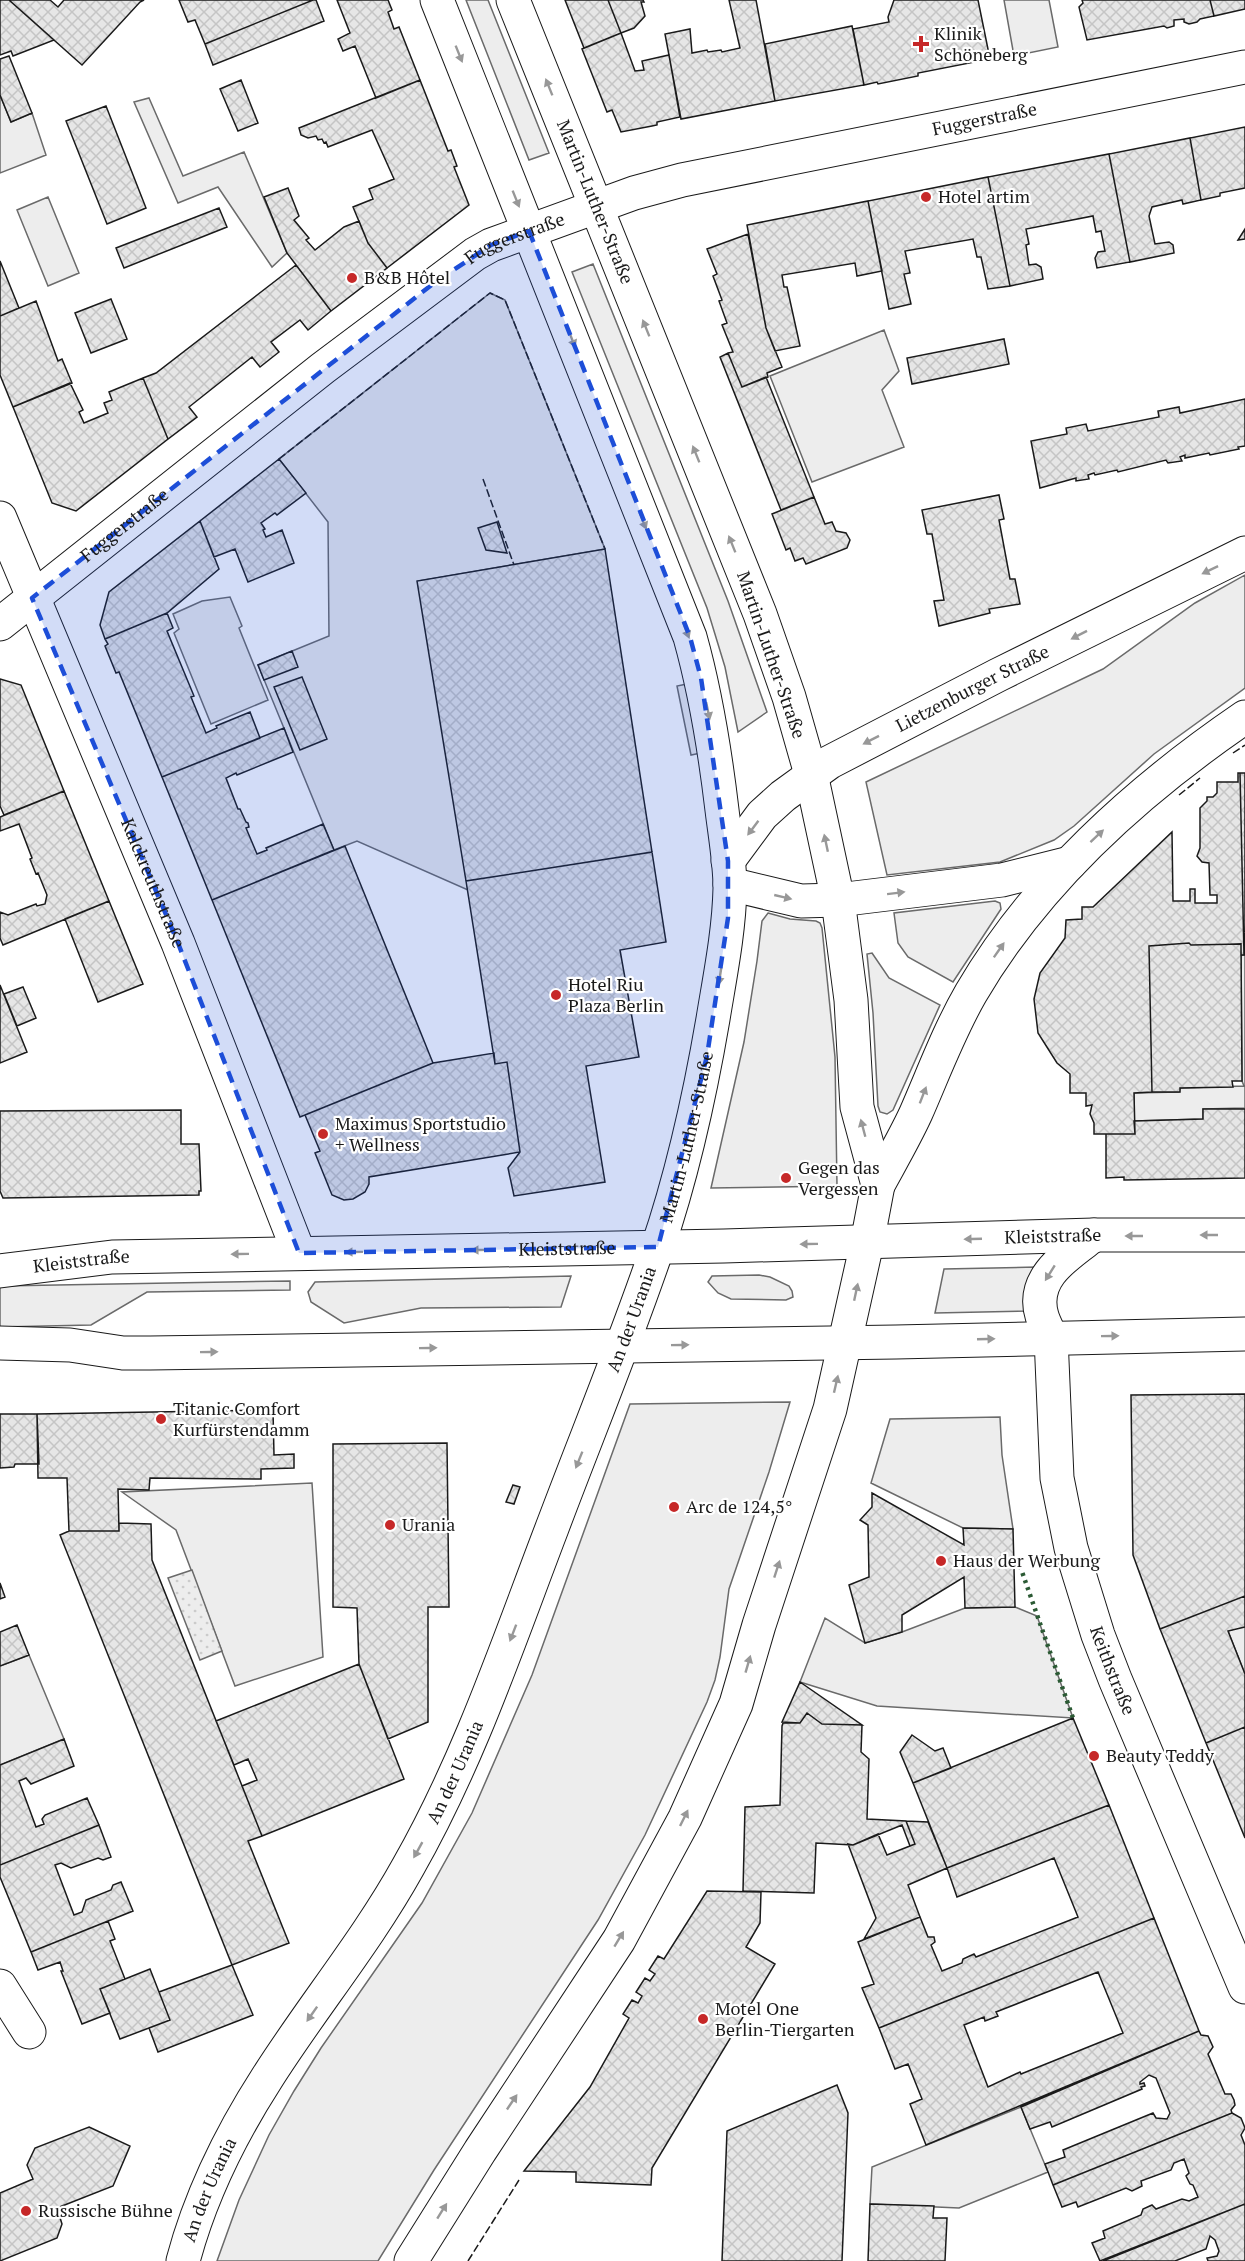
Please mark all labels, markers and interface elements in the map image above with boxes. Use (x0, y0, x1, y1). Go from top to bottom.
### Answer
place label: Klinik Schöneberg (934, 21, 1028, 66)
marker: Klinik Schöneberg (912, 35, 930, 53)
one-way arrow (454, 46, 464, 64)
one-way arrow (544, 78, 553, 96)
street label: Fuggerstraße (930, 96, 1039, 140)
street label: Martin-Luther-Straße (552, 116, 640, 287)
place label: Hotel artim (938, 184, 1030, 208)
one-way arrow (512, 190, 521, 208)
marker: Hotel artim (919, 190, 933, 204)
street label: Fuggerstraße (459, 206, 568, 269)
place label: B&B Hôtel (364, 265, 450, 289)
marker: B&B Hôtel (345, 271, 359, 285)
one-way arrow (641, 319, 651, 337)
one-way arrow (567, 331, 577, 349)
one-way arrow (691, 445, 701, 463)
street label: Fuggerstraße (75, 482, 173, 567)
one-way arrow (639, 512, 648, 530)
one-way arrow (727, 534, 737, 552)
one-way arrow (1202, 565, 1219, 574)
street label: Martin-Luther-Straße (732, 568, 812, 741)
one-way arrow (682, 621, 692, 639)
one-way arrow (1070, 630, 1087, 640)
street label: Lietzenburger Straße (891, 639, 1053, 737)
one-way arrow (704, 702, 713, 721)
one-way arrow (862, 735, 879, 745)
street label: Kalckreuthstraße (116, 814, 192, 951)
one-way arrow (747, 819, 759, 835)
one-way arrow (1090, 830, 1104, 844)
one-way arrow (821, 834, 831, 852)
one-way arrow (886, 888, 905, 897)
one-way arrow (774, 892, 793, 902)
one-way arrow (993, 943, 1005, 959)
one-way arrow (716, 967, 725, 986)
place label: Hotel Riu Plaza Berlin (568, 972, 664, 1017)
marker: Hotel Riu Plaza Berlin (549, 988, 563, 1002)
street label: Martin-Luther-Straße (653, 1049, 718, 1225)
one-way arrow (918, 1086, 928, 1104)
place label: Maximus Sportstudio + Wellness (335, 1111, 506, 1156)
one-way arrow (858, 1119, 867, 1137)
marker: Maximus Sportstudio + Wellness (316, 1127, 330, 1141)
place label: Gegen das Vergessen (798, 1155, 880, 1200)
marker: Gegen das Vergessen (779, 1171, 793, 1185)
street label: Kleiststraße (1004, 1222, 1101, 1249)
one-way arrow (1200, 1230, 1219, 1240)
one-way arrow (1125, 1231, 1144, 1240)
street label: Kleiststraße (518, 1235, 616, 1261)
one-way arrow (963, 1235, 982, 1244)
one-way arrow (799, 1239, 818, 1249)
street label: Kleiststraße (32, 1244, 130, 1278)
one-way arrow (470, 1245, 489, 1255)
one-way arrow (344, 1247, 363, 1257)
one-way arrow (231, 1250, 250, 1259)
street label: An der Urania (600, 1263, 661, 1375)
one-way arrow (1045, 1265, 1056, 1281)
one-way arrow (852, 1283, 862, 1302)
one-way arrow (1100, 1332, 1119, 1341)
one-way arrow (977, 1335, 996, 1344)
one-way arrow (670, 1340, 689, 1349)
one-way arrow (418, 1343, 437, 1353)
one-way arrow (199, 1347, 218, 1357)
one-way arrow (832, 1374, 841, 1393)
place label: Titanic Comfort Kurfürstendamm (173, 1396, 310, 1441)
marker: Titanic Comfort Kurfürstendamm (154, 1412, 168, 1426)
one-way arrow (574, 1451, 584, 1469)
place label: Arc de 124,5° (686, 1494, 793, 1518)
marker: Arc de 124,5° (667, 1500, 681, 1514)
place label: Urania (402, 1512, 455, 1536)
marker: Urania (383, 1518, 397, 1532)
place label: Haus der Werbung (953, 1548, 1100, 1572)
marker: Haus der Werbung (934, 1554, 948, 1568)
one-way arrow (773, 1560, 782, 1578)
street label: Keithstraße (1085, 1623, 1142, 1718)
one-way arrow (508, 1624, 517, 1642)
one-way arrow (744, 1655, 753, 1673)
street label: An der Urania (420, 1716, 488, 1827)
place label: Beauty Teddy (1106, 1743, 1215, 1767)
marker: Beauty Teddy (1087, 1749, 1101, 1763)
one-way arrow (679, 1810, 689, 1827)
one-way arrow (413, 1842, 423, 1859)
one-way arrow (614, 1930, 624, 1947)
place label: Motel One Berlin-Tiergarten (715, 1996, 855, 2041)
one-way arrow (306, 2005, 318, 2021)
marker: Motel One Berlin-Tiergarten (696, 2012, 710, 2026)
one-way arrow (506, 2094, 517, 2110)
street label: An der Urania (176, 2133, 241, 2245)
place label: Russische Bühne (38, 2198, 173, 2222)
one-way arrow (436, 2203, 447, 2219)
marker: Russische Bühne (19, 2204, 33, 2218)

